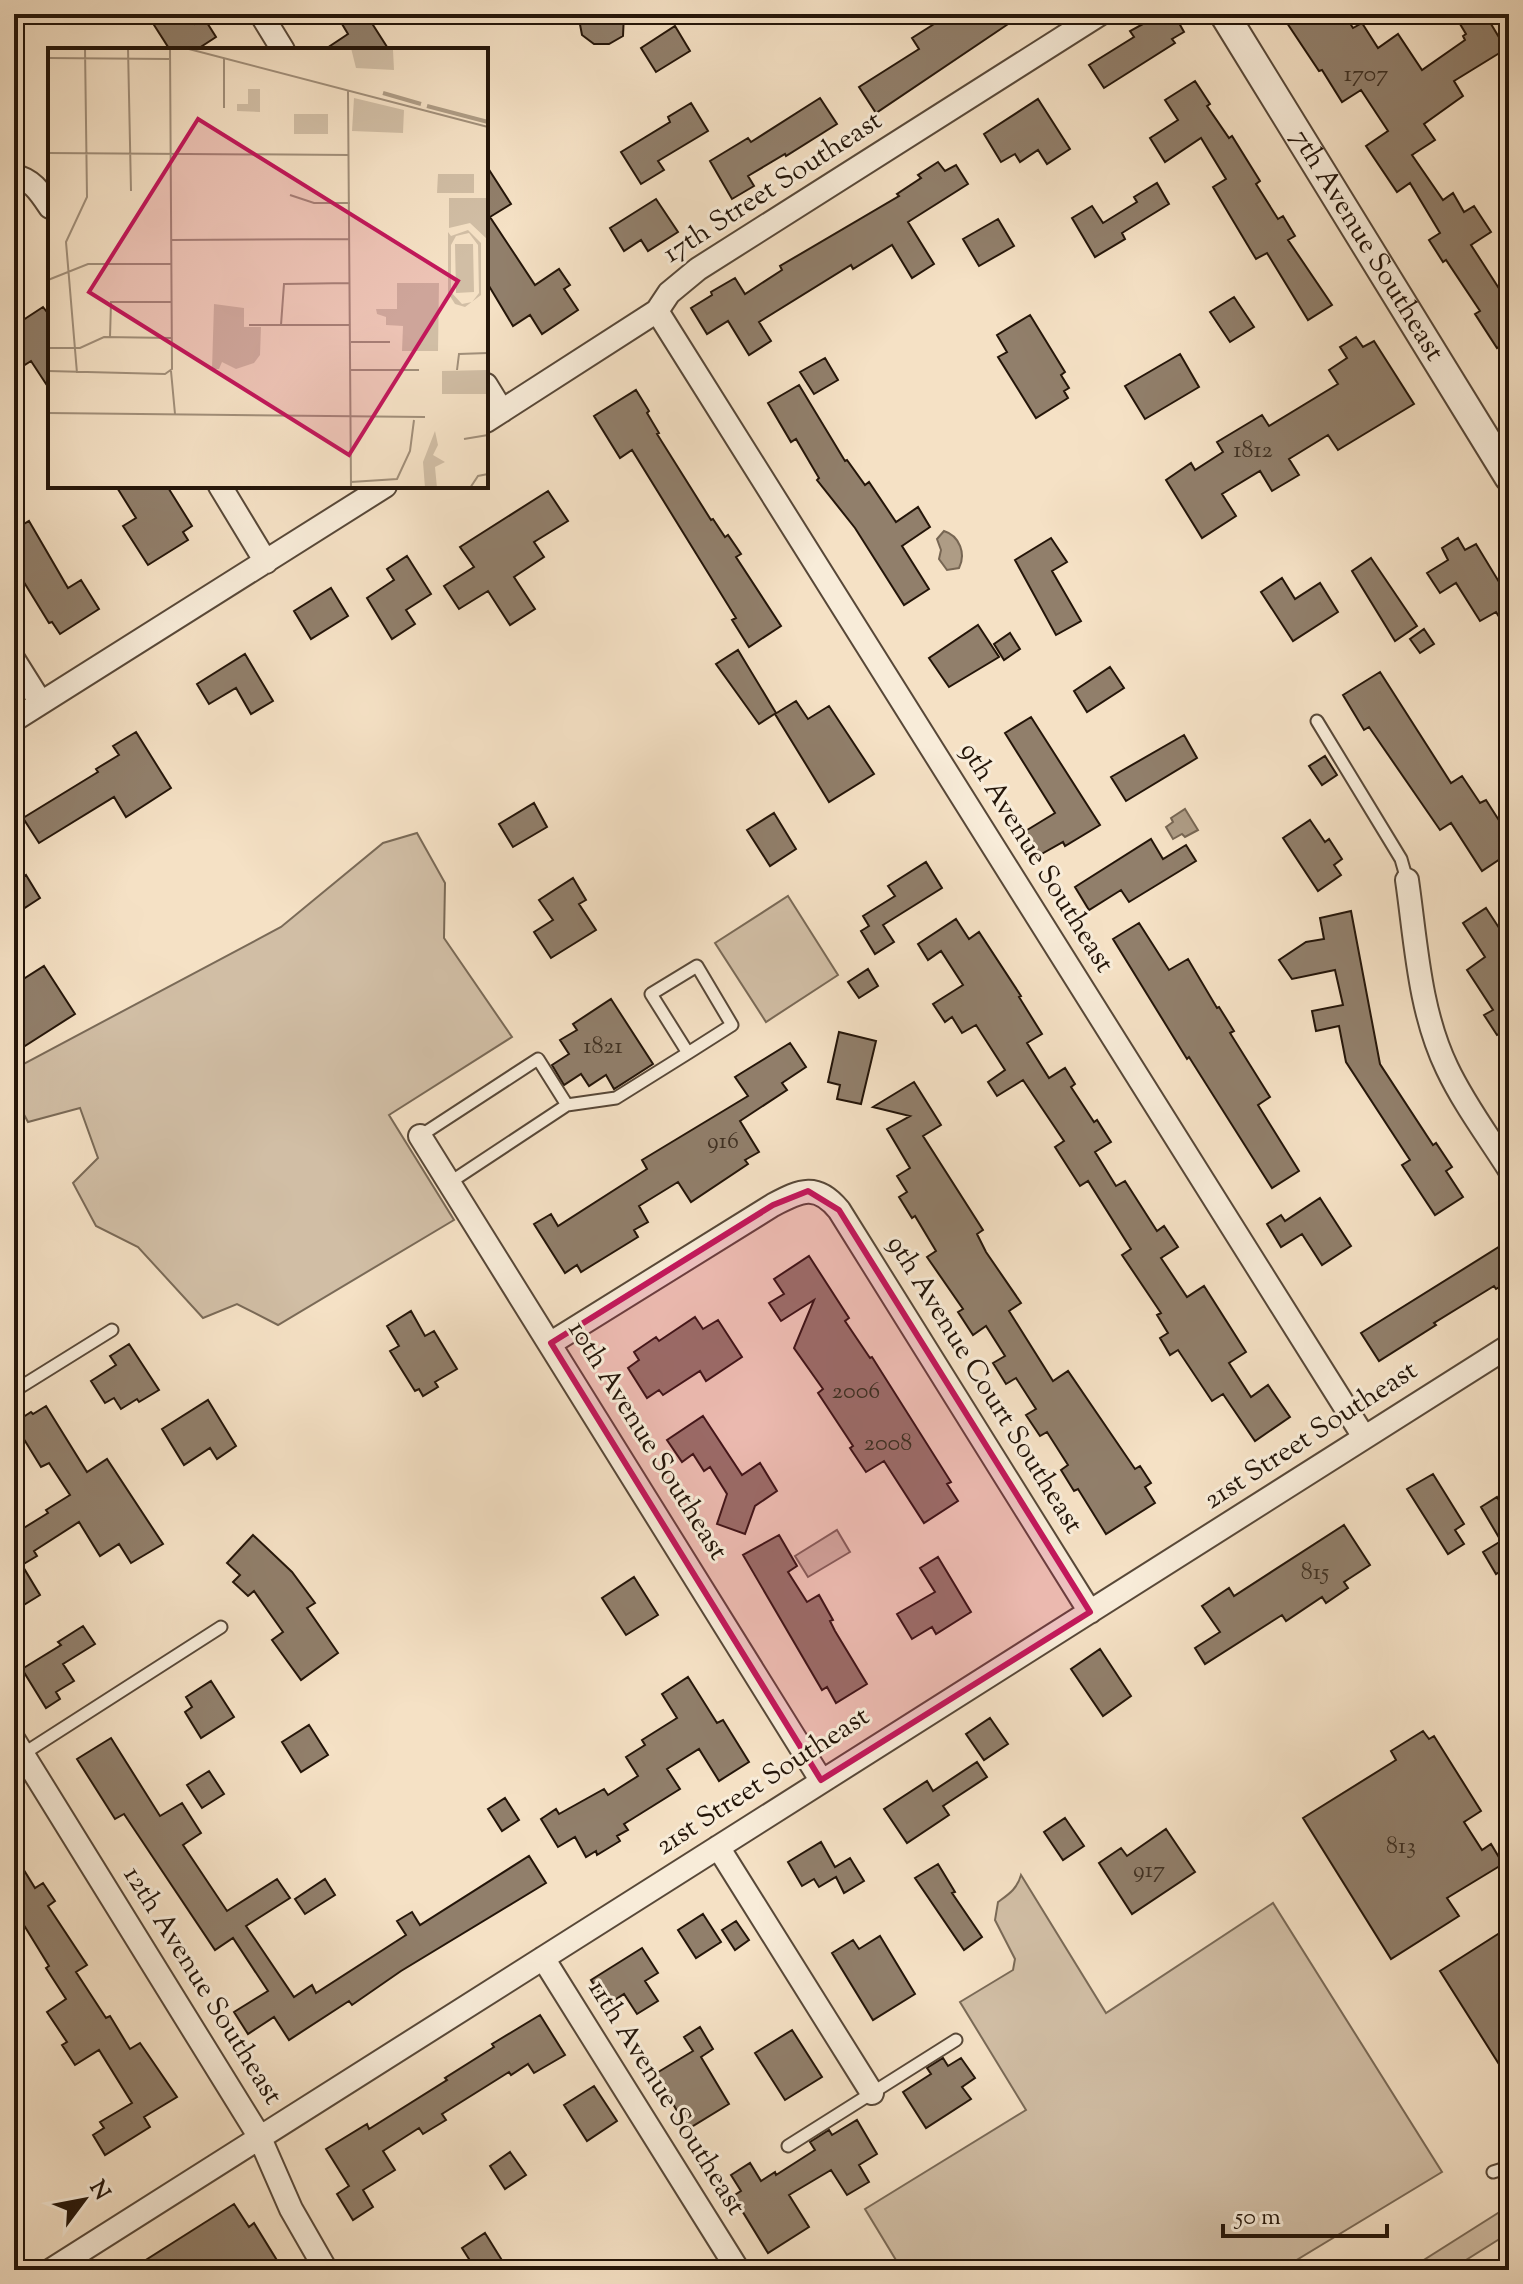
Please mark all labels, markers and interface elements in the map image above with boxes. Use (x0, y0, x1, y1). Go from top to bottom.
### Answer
inset map (48, 48, 488, 488)
house number: 1707 (1344, 58, 1388, 92)
street label: 17th Street Southeast (656, 102, 891, 274)
street label: 7th Avenue Southeast (1280, 122, 1454, 370)
house number: 1812 (1233, 434, 1273, 468)
street label: 9th Avenue Southeast (949, 735, 1123, 981)
house number: 1821 (583, 1030, 623, 1064)
house number: 916 (707, 1125, 739, 1159)
street label: 9th Avenue Court Southeast (876, 1228, 1092, 1542)
street label: 10th Avenue Southeast (557, 1313, 737, 1569)
street label: 21st Street Southeast (1196, 1352, 1426, 1520)
house number: 2006 (832, 1375, 880, 1409)
house number: 2008 (864, 1427, 912, 1461)
house number: 815 (1301, 1556, 1329, 1590)
street label: 21st Street Southeast (648, 1698, 878, 1866)
house number: 813 (1386, 1830, 1416, 1864)
house number: 917 (1133, 1854, 1165, 1888)
street label: 12th Avenue Southeast (112, 1859, 292, 2113)
street label: 11th Avenue Southeast (577, 1973, 755, 2224)
north arrow (44, 2160, 124, 2240)
text: N (80, 2175, 117, 2207)
scale bar (1223, 2188, 1387, 2238)
text: 50 m (1233, 2201, 1281, 2235)

